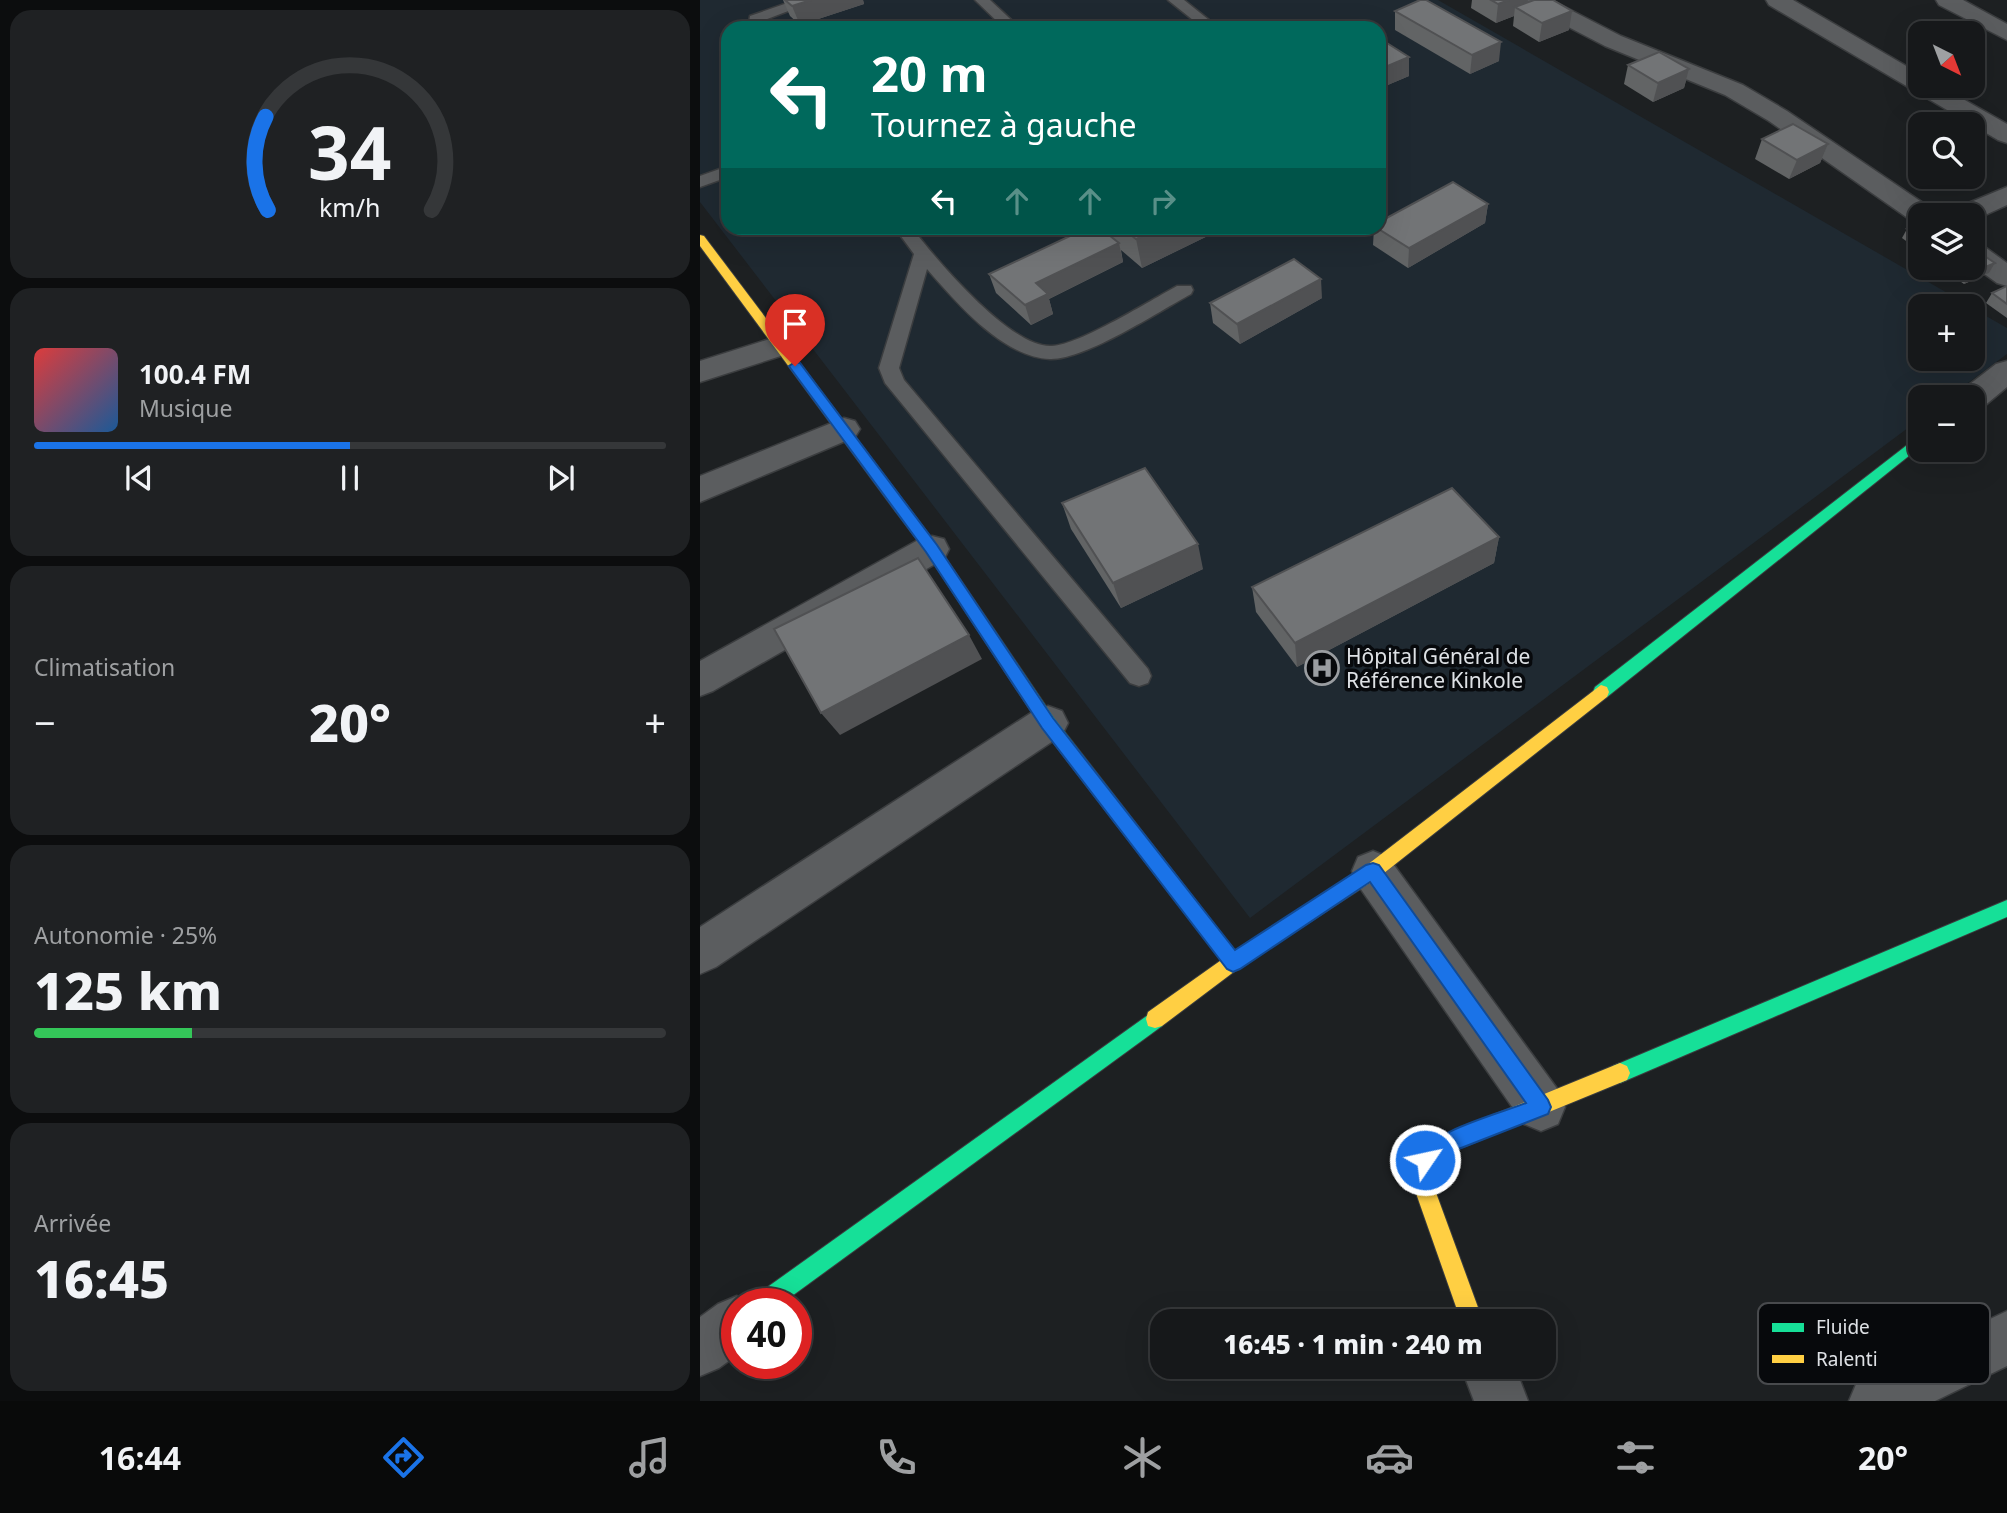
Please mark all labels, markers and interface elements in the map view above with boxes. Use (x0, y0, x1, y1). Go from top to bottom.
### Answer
north arrow (1908, 21, 1984, 98)
map controls (1908, 21, 1985, 462)
text: 20 m (871, 40, 988, 106)
icon: left (756, 49, 847, 140)
text: 34 (308, 102, 392, 201)
text: Tournez à gauche (871, 103, 1137, 146)
button: search (1908, 112, 1985, 189)
icon: left (925, 182, 963, 220)
icon: ahead (998, 182, 1036, 220)
icon: ahead (1071, 182, 1109, 220)
icon: right (1144, 182, 1182, 220)
text: km/h (319, 190, 381, 224)
button: layers (1908, 203, 1985, 280)
pin (765, 294, 825, 366)
button: + (1908, 294, 1985, 371)
icon: arrive (776, 305, 814, 343)
text: 100.4 FM (139, 356, 251, 392)
button: − (1908, 385, 1985, 462)
text: Musique (139, 392, 232, 424)
icon: previous (120, 459, 158, 497)
icon: pause (331, 459, 369, 497)
icon: next (542, 459, 580, 497)
place label: Hôpital Général de Référence Kinkole (1346, 642, 1530, 694)
hospital icon: Hôpital Général de Référence Kinkole (1303, 649, 1341, 687)
text: Climatisation (34, 651, 175, 683)
text: 20° (309, 686, 391, 757)
text: − (34, 696, 56, 748)
text: + (644, 696, 666, 748)
text: Autonomie · 25% (34, 919, 217, 951)
text: 125 km (34, 954, 222, 1025)
position arrow (1388, 1123, 1462, 1197)
text: Arrivée (34, 1207, 111, 1239)
text: 16:45 (34, 1242, 169, 1313)
speed limit sign: 40 (721, 1288, 812, 1379)
legend (1758, 1303, 1990, 1384)
text: Fluide (1816, 1314, 1870, 1340)
text: 16:45 · 1 min · 240 m (1223, 1326, 1483, 1362)
text: Ralenti (1816, 1346, 1878, 1372)
icon: directions (379, 1433, 428, 1482)
icon: music (625, 1433, 674, 1482)
icon: phone (872, 1433, 921, 1482)
icon: climate (1118, 1433, 1167, 1482)
icon: car (1365, 1433, 1414, 1482)
icon: filters (1611, 1433, 1660, 1482)
text: 16:44 (99, 1436, 181, 1479)
text: 20° (1858, 1436, 1908, 1479)

